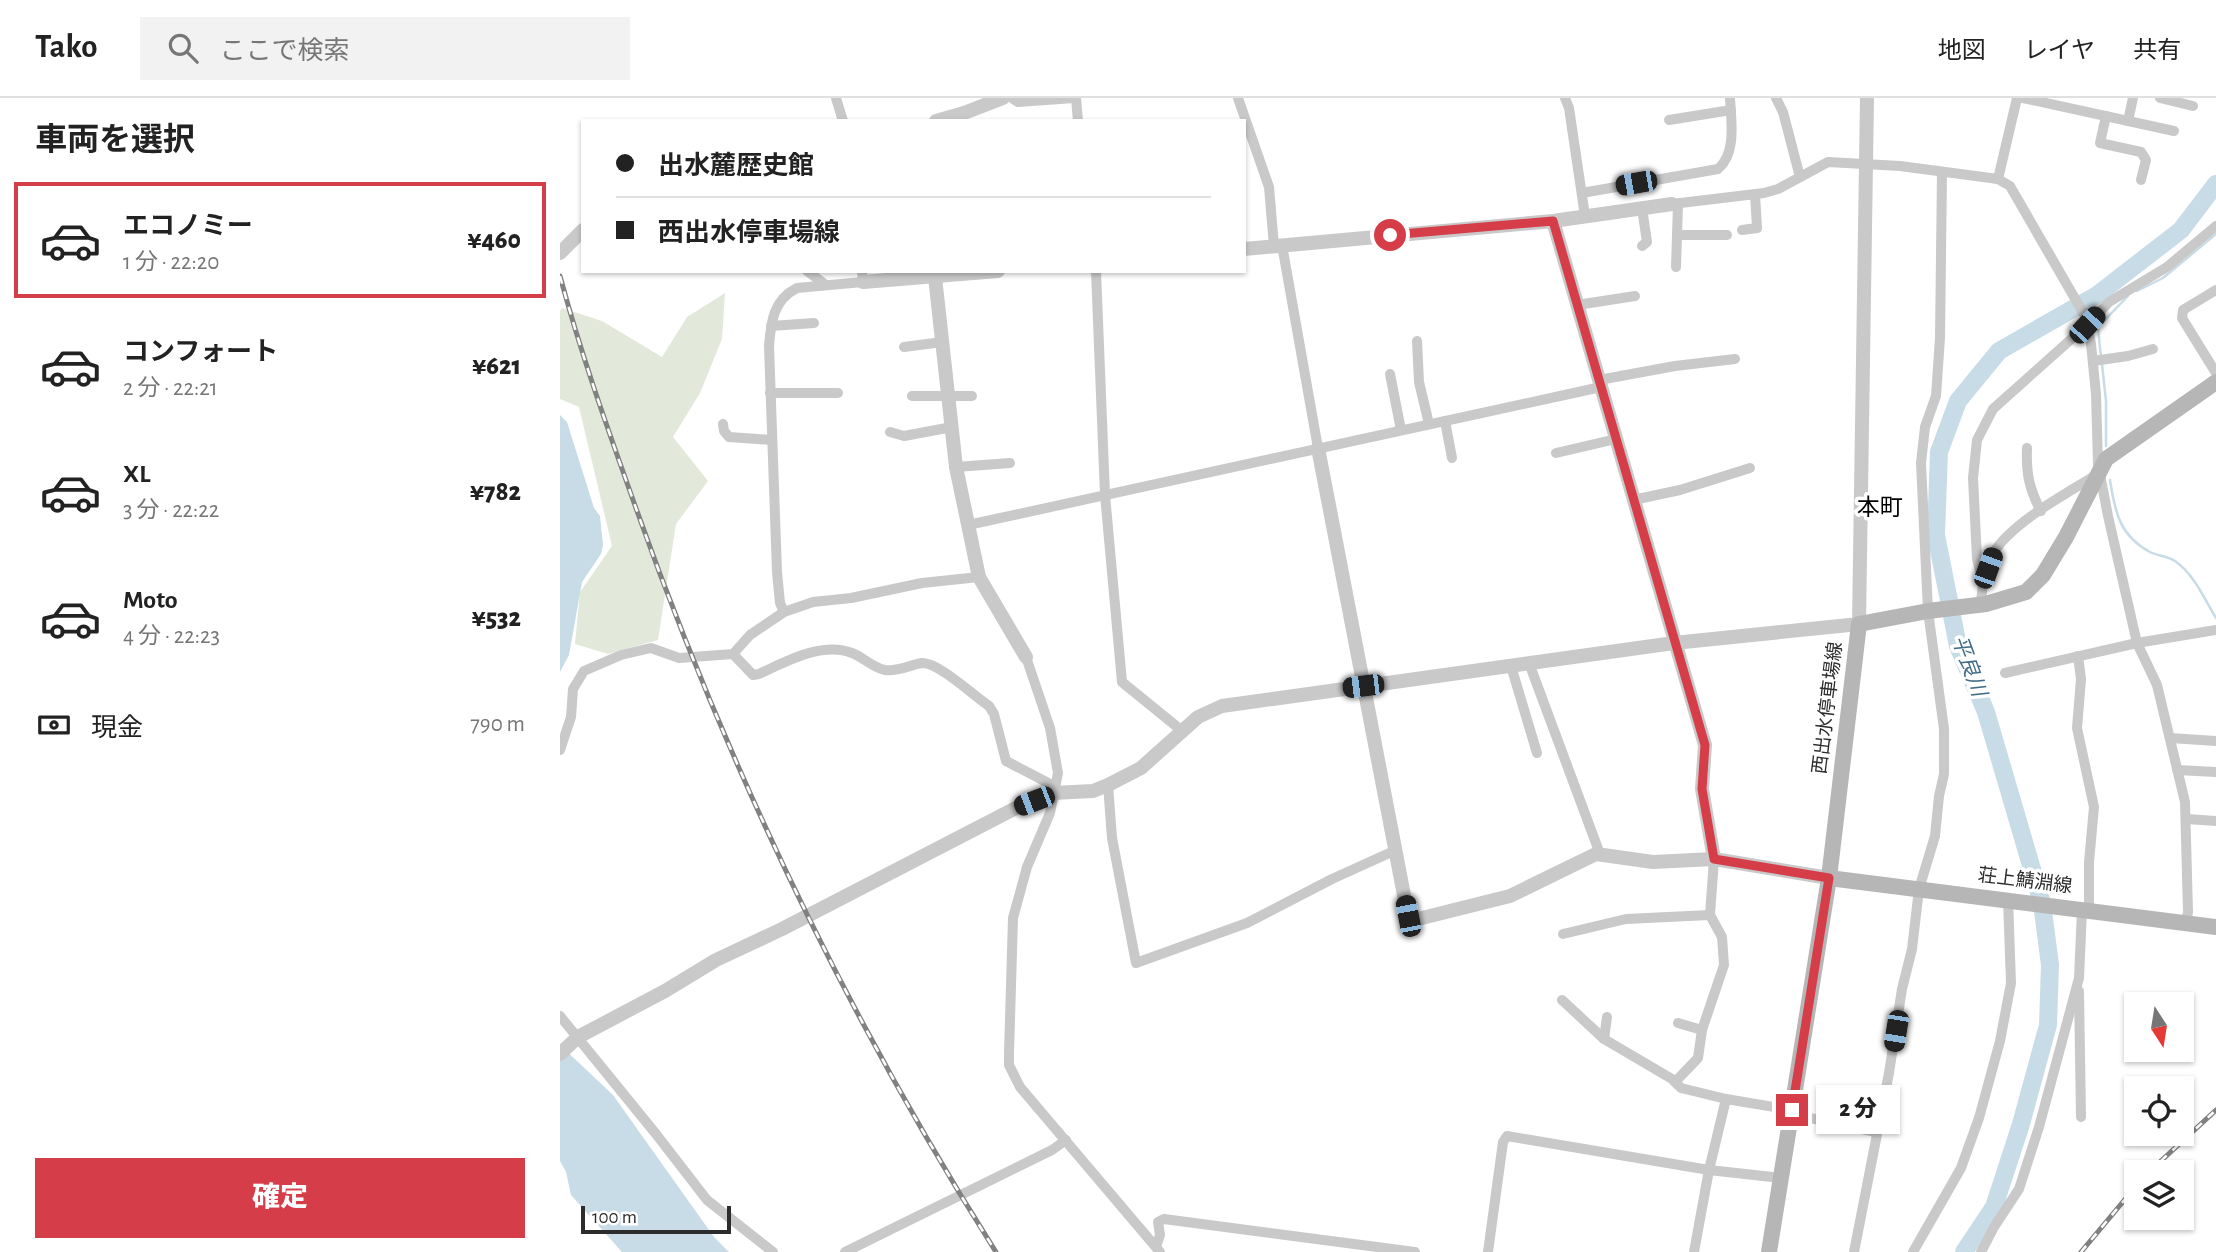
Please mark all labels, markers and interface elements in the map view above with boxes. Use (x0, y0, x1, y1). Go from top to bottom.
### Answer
search box (140, 17, 630, 80)
icon: search (164, 29, 202, 67)
text: Tako (35, 31, 98, 64)
text: ここで検索 (220, 38, 350, 64)
text: 地図 (1938, 39, 1986, 63)
text: レイヤ (2024, 39, 2095, 63)
text: 共有 (2133, 39, 2181, 63)
text: 車両を選択 (35, 124, 195, 156)
text: 出水麓歴史館 (658, 153, 814, 179)
car (1614, 169, 1659, 197)
icon: car (39, 209, 102, 272)
text: エコノミー (123, 213, 253, 239)
route start (1374, 219, 1406, 251)
text: 西出水停車場線 (658, 220, 840, 246)
text: ¥460 (467, 227, 521, 253)
text: 1 分 · 22:20 (123, 251, 219, 274)
car (2065, 302, 2110, 348)
icon: car (39, 335, 102, 398)
text: コンフォート (123, 339, 278, 365)
text: ¥621 (472, 353, 521, 379)
text: 2 分 · 22:21 (123, 377, 218, 400)
icon: car (39, 461, 102, 524)
text: XL (123, 461, 150, 487)
text: ¥782 (470, 479, 521, 505)
district label: 本町 (1857, 495, 1903, 520)
text: 3 分 · 22:22 (123, 499, 219, 522)
car (1971, 545, 2006, 591)
icon: car (39, 587, 102, 650)
text: Moto (123, 587, 178, 613)
text: ¥532 (471, 605, 521, 631)
text: 4 分 · 22:23 (123, 625, 220, 648)
water label: 平良川 (1948, 632, 1991, 701)
street label: 西出水停車場線 (1809, 641, 1846, 775)
car (1341, 673, 1386, 699)
icon: cash (35, 706, 73, 744)
text: 790 m (470, 713, 525, 736)
text: 現金 (91, 715, 143, 741)
car (1011, 784, 1058, 818)
street label: 荘上鯖淵線 (1977, 865, 2073, 896)
car (1394, 893, 1423, 939)
north arrow (2124, 992, 2194, 1062)
map controls (2124, 992, 2194, 1230)
car (1883, 1009, 1910, 1053)
button: locate (2124, 1076, 2194, 1146)
callout: 2 分 (1816, 1086, 1900, 1134)
route end (1776, 1094, 1808, 1126)
text: 2 分 (1839, 1098, 1877, 1121)
button: 確定 (35, 1158, 525, 1238)
button: layers (2124, 1160, 2194, 1230)
scale bar (581, 1203, 732, 1235)
text: 100 m (592, 1208, 637, 1227)

